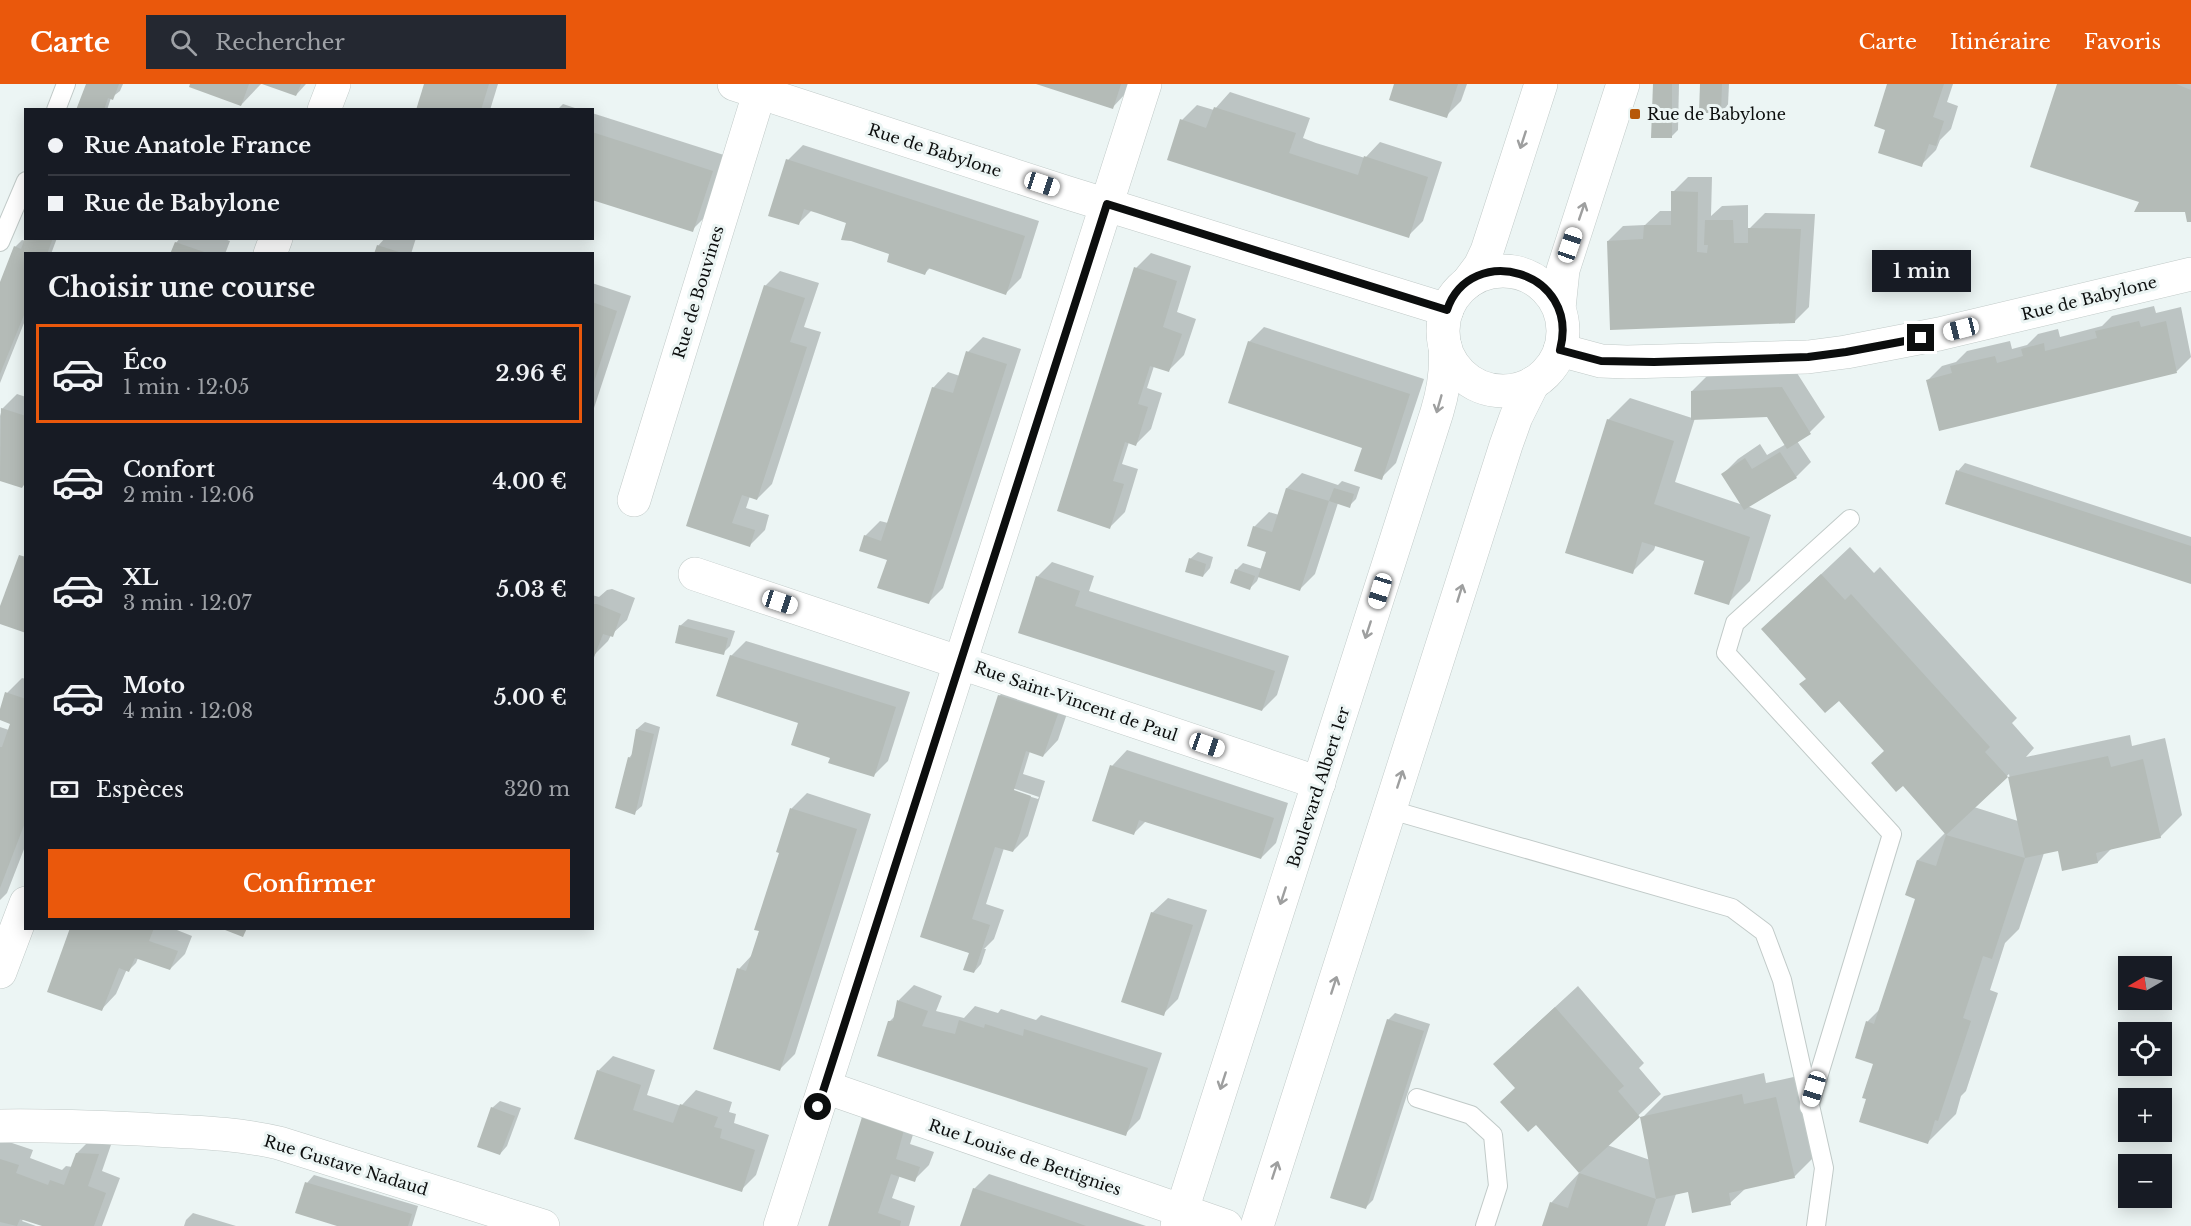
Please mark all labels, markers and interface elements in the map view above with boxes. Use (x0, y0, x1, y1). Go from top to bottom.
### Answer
search box (146, 15, 566, 69)
text: Carte (30, 25, 110, 60)
icon: search (167, 26, 200, 59)
text: Rechercher (215, 29, 345, 56)
text: Carte (1859, 29, 1917, 55)
text: Itinéraire (1950, 29, 2051, 55)
text: Favoris (2084, 29, 2161, 55)
place label: Rue de Babylone (1647, 104, 1786, 124)
marker: Rue de Babylone (1628, 107, 1642, 121)
street label: Rue de Babylone (866, 119, 1004, 181)
one-way arrow (1517, 130, 1528, 149)
text: Rue Anatole France (84, 132, 311, 159)
car (1022, 170, 1062, 198)
text: Rue de Babylone (84, 190, 280, 217)
one-way arrow (1577, 201, 1588, 220)
street label: Rue de Bouvines (668, 223, 728, 361)
car (1556, 225, 1584, 265)
callout: 1 min (1872, 251, 1970, 293)
text: 1 min (1893, 259, 1950, 283)
text: Choisir une course (48, 271, 315, 304)
street label: Rue de Babylone (2019, 271, 2159, 325)
car (1941, 316, 1981, 342)
route end (1907, 324, 1934, 351)
icon: car (51, 347, 105, 401)
text: Éco (123, 348, 167, 375)
text: 2.96 € (495, 360, 567, 387)
text: 1 min · 12:05 (123, 375, 249, 399)
one-way arrow (1433, 394, 1445, 413)
icon: car (51, 455, 105, 509)
text: Confort (123, 456, 215, 483)
text: 4.00 € (493, 468, 567, 495)
text: 2 min · 12:06 (123, 483, 254, 507)
icon: car (51, 563, 105, 617)
text: XL (123, 564, 158, 591)
car (1366, 571, 1394, 611)
text: 5.03 € (496, 576, 567, 603)
one-way arrow (1455, 584, 1466, 603)
car (760, 588, 800, 616)
text: 3 min · 12:07 (123, 591, 252, 615)
one-way arrow (1362, 620, 1373, 639)
street label: Rue Saint-Vincent de Paul (972, 657, 1180, 745)
icon: car (51, 671, 105, 725)
text: Moto (123, 672, 185, 699)
text: 5.00 € (494, 684, 567, 711)
text: 4 min · 12:08 (123, 699, 253, 723)
street label: Boulevard Albert 1er (1283, 704, 1354, 870)
car (1187, 731, 1227, 759)
one-way arrow (1396, 770, 1407, 789)
icon: cash (48, 773, 81, 806)
text: Espèces (96, 776, 184, 803)
text: 320 m (504, 777, 570, 801)
button: Confirmer (48, 849, 570, 918)
one-way arrow (1277, 886, 1288, 905)
north arrow (2118, 956, 2172, 1010)
map controls (2118, 956, 2172, 1208)
one-way arrow (1330, 976, 1341, 995)
button: locate (2118, 1022, 2172, 1076)
car (1800, 1069, 1828, 1109)
one-way arrow (1217, 1071, 1228, 1090)
button: + (2118, 1088, 2172, 1142)
route start (804, 1093, 831, 1120)
street label: Rue Louise de Bettignies (926, 1115, 1124, 1199)
street label: Rue Gustave Nadaud (261, 1130, 431, 1200)
button: − (2118, 1154, 2172, 1208)
one-way arrow (1270, 1161, 1281, 1180)

